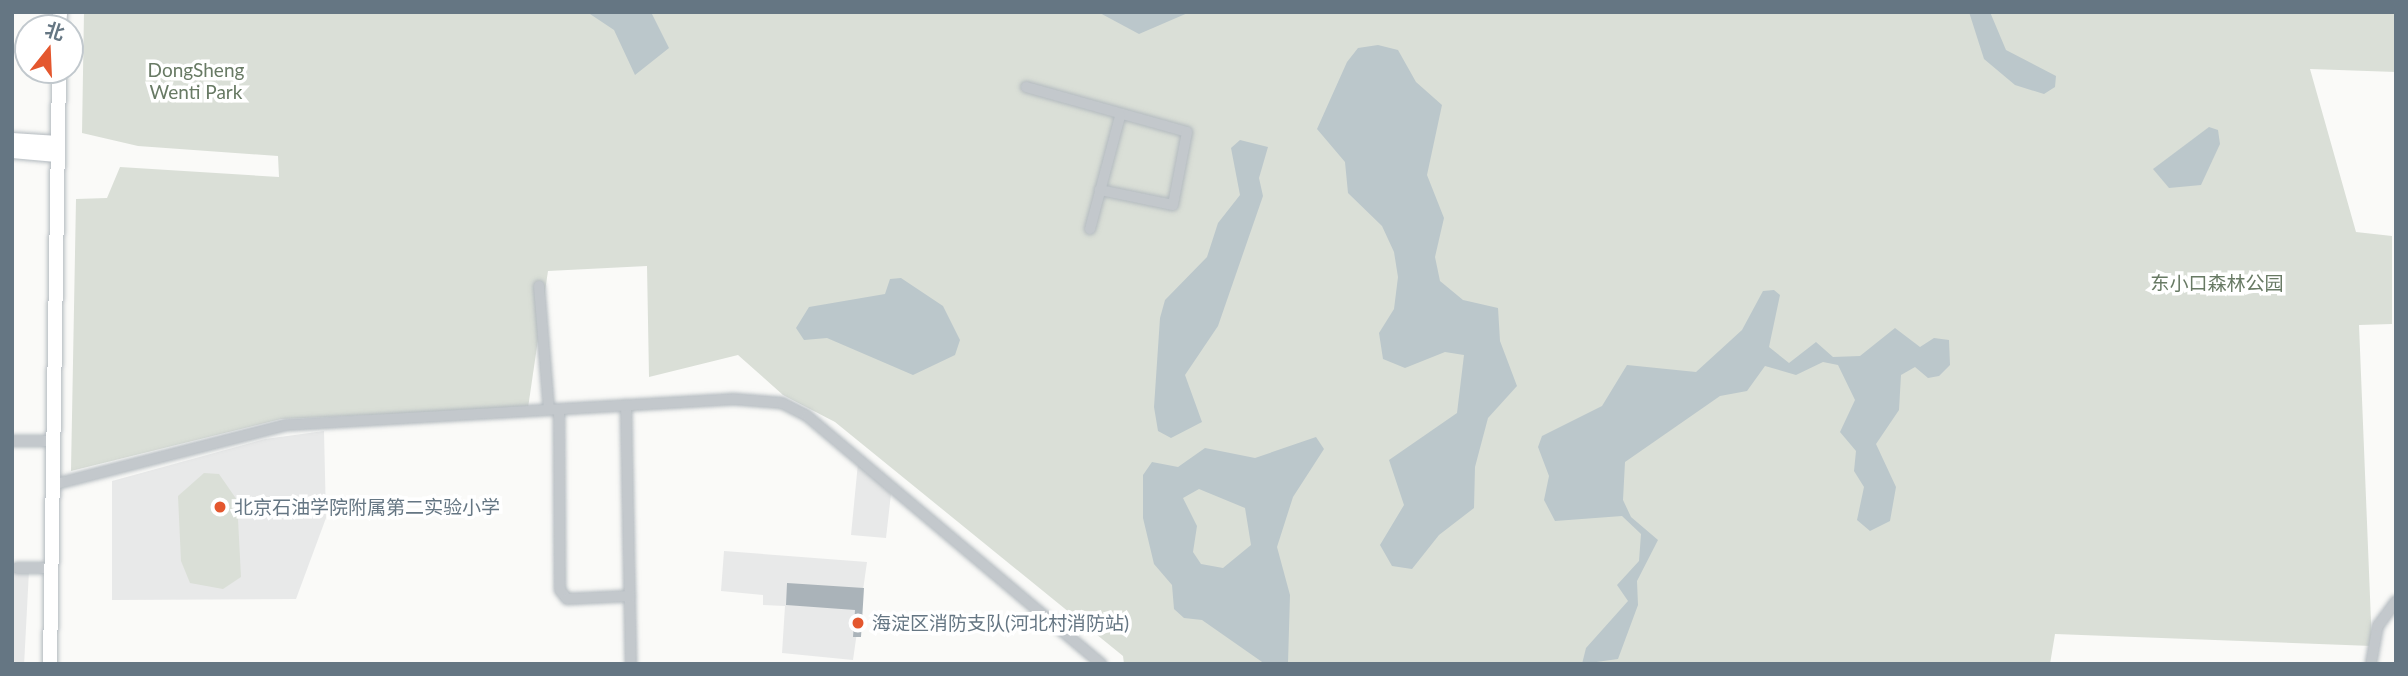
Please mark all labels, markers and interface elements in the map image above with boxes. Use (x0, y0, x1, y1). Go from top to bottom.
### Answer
north arrow (14, 14, 84, 84)
text: 北 (42, 17, 68, 44)
park label: DongSheng Wenti Park (148, 59, 244, 103)
park label: 东小口森林公园 (2151, 272, 2283, 294)
place label: 北京石油学院附属第二实验小学 (234, 496, 500, 518)
marker: 北京石油学院附属第二实验小学 (212, 499, 228, 515)
place label: 海淀区消防支队(河北村消防站) (872, 612, 1129, 634)
marker: 海淀区消防支队(河北村消防站) (850, 615, 866, 631)

